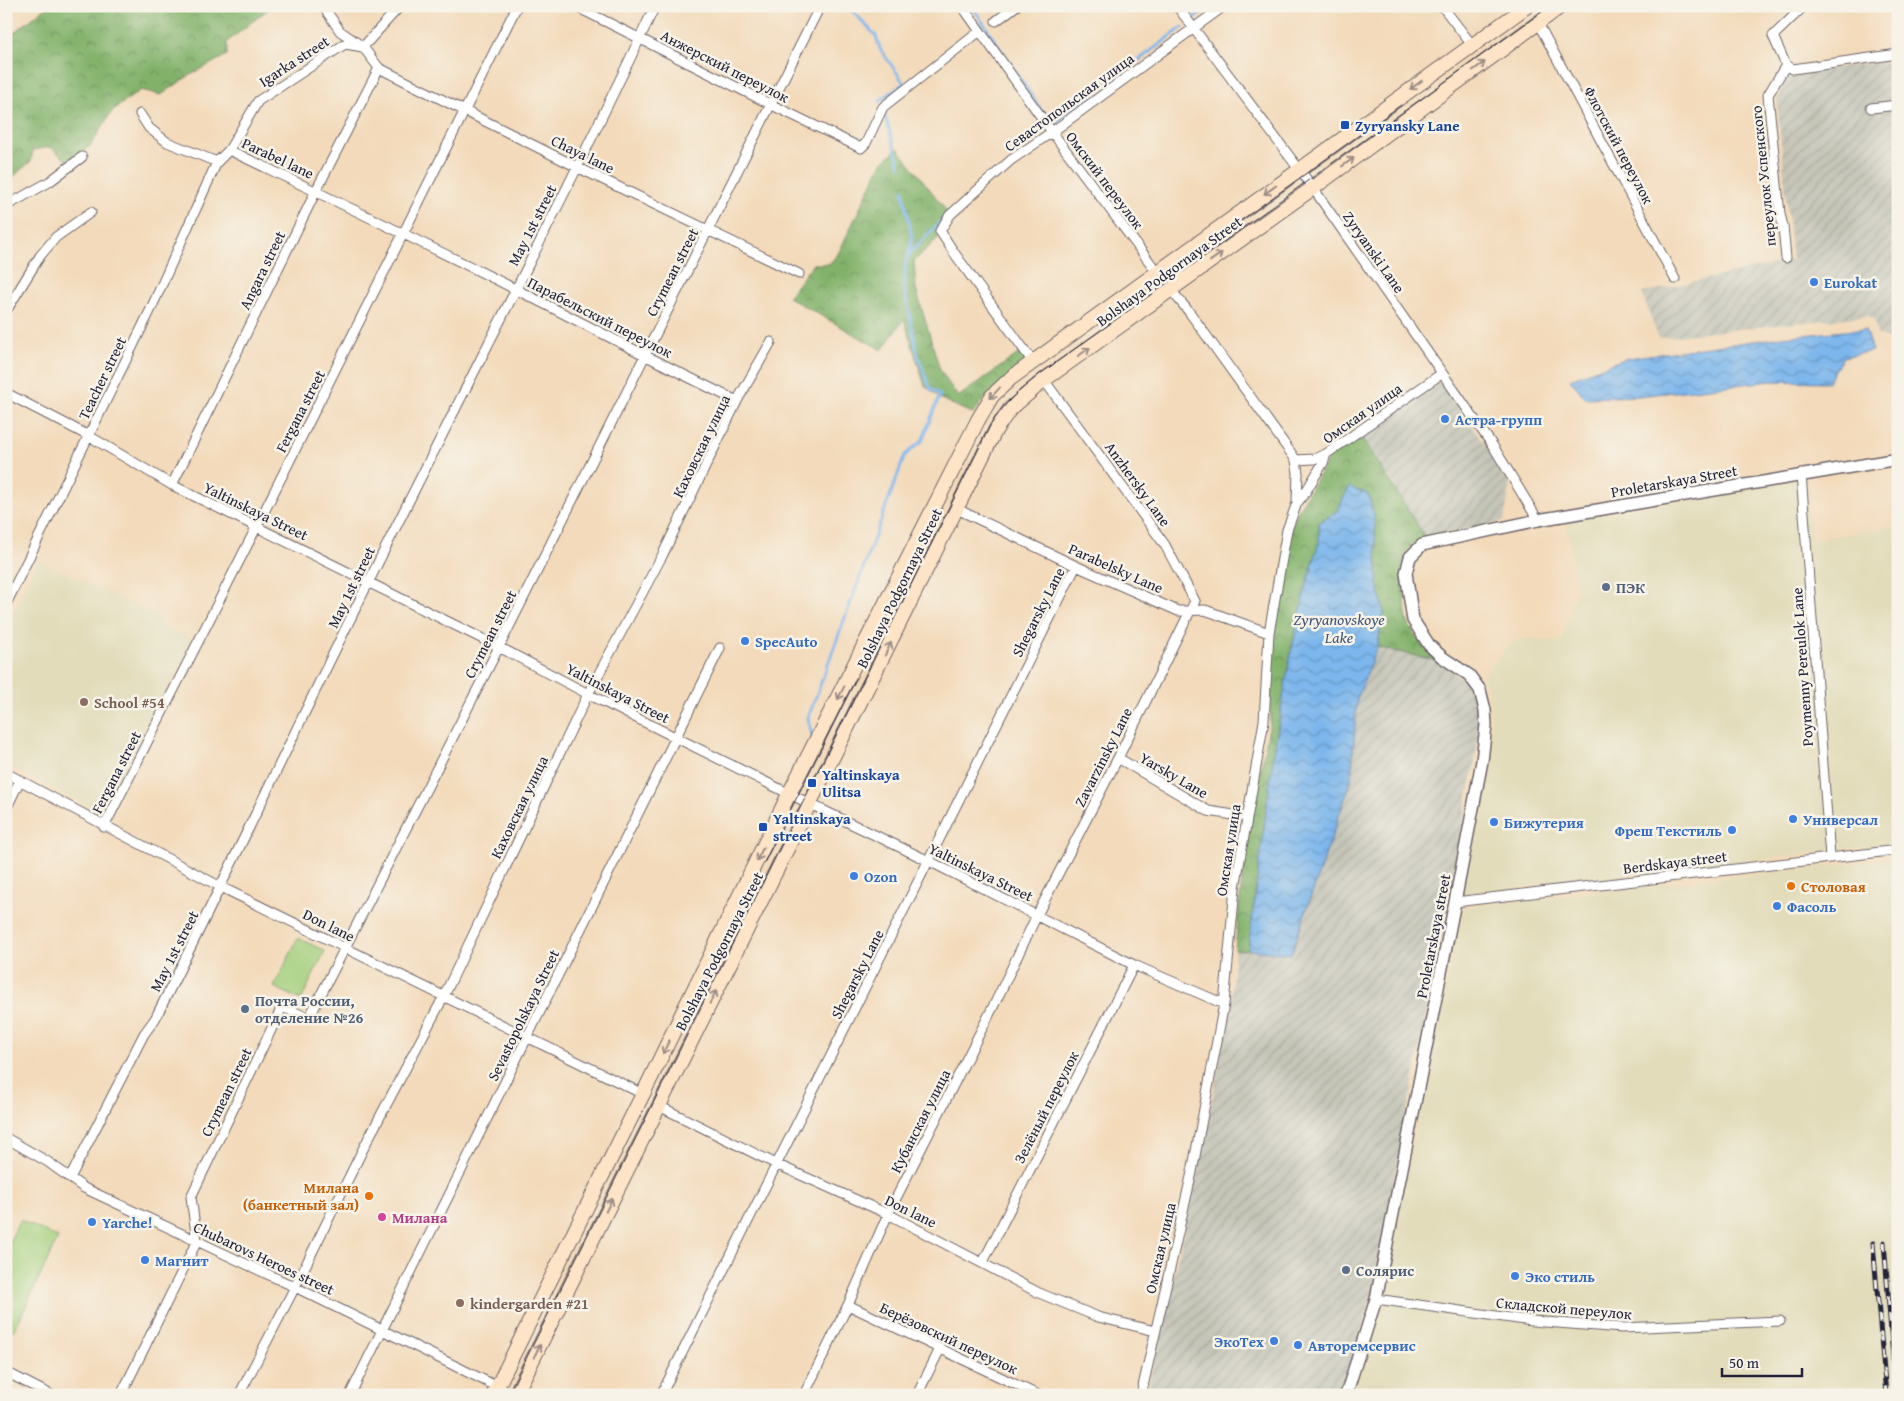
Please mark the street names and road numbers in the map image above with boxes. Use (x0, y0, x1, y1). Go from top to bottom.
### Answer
street label: Анжерский переулок (657, 25, 793, 108)
street label: Igarka street (255, 30, 334, 92)
street label: Севастопольская улица (1000, 47, 1139, 156)
street label: Флотский переулок (1579, 82, 1659, 208)
street label: переулок Успенского (1745, 104, 1781, 247)
street label: Омский переулок (1061, 127, 1149, 233)
street label: Chaya lane (548, 130, 618, 178)
street label: Parabel lane (239, 132, 317, 184)
street label: May 1st street (503, 180, 562, 269)
street label: Zyryanski Lane (1338, 207, 1410, 297)
street label: Bolshaya Podgornaya Street (1092, 210, 1247, 331)
street label: Crymean street (641, 224, 704, 320)
street label: Angara street (234, 227, 290, 313)
street label: Парабельский переулок (524, 271, 676, 363)
street label: Teacher street (73, 332, 131, 423)
street label: Fergana street (270, 366, 330, 456)
street label: Омская улица (1318, 377, 1407, 448)
street label: Каховская улица (667, 390, 735, 501)
street label: Anzhersky Lane (1100, 437, 1176, 531)
street label: Proletarskaya Street (1609, 459, 1739, 502)
street label: Yaltinskaya Street (200, 477, 312, 546)
street label: Bolshaya Podgornaya Street (851, 504, 947, 672)
street label: Parabelsky Lane (1065, 538, 1167, 598)
street label: May 1st street (322, 542, 380, 631)
street label: Shegarsky Lane (1006, 564, 1070, 660)
street label: Crymean street (459, 586, 522, 682)
street label: Poymenny Pereulok Lane (1786, 587, 1818, 747)
street label: Yaltinskaya Street (563, 658, 674, 728)
street label: Zavarzinsky Lane (1069, 704, 1137, 810)
street label: Fergana street (86, 727, 146, 817)
street label: Yarsky Lane (1136, 747, 1212, 803)
street label: Каховская улица (485, 751, 553, 862)
street label: Омская улица (1210, 802, 1246, 898)
street label: Yaltinskaya Street (925, 838, 1037, 907)
street label: Berdskaya street (1622, 845, 1729, 879)
street label: Bolshaya Podgornaya Street (670, 867, 769, 1034)
street label: Proletarskaya street (1411, 871, 1455, 1000)
street label: Don lane (300, 903, 358, 947)
street label: May 1st street (145, 906, 204, 995)
street label: Shegarsky Lane (825, 926, 889, 1022)
street label: Sevastopolskaya Street (482, 945, 564, 1084)
street label: Crymean street (195, 1043, 257, 1140)
street label: Зелёный переулок (1009, 1047, 1083, 1167)
street label: Кубанская улица (885, 1065, 955, 1176)
street label: Don lane (882, 1189, 940, 1233)
street label: Омская улица (1139, 1200, 1181, 1296)
street label: Chubarovs Heroes street (190, 1216, 338, 1300)
street label: Складской переулок (1495, 1292, 1633, 1324)
street label: Берёзовский переулок (877, 1297, 1021, 1379)

